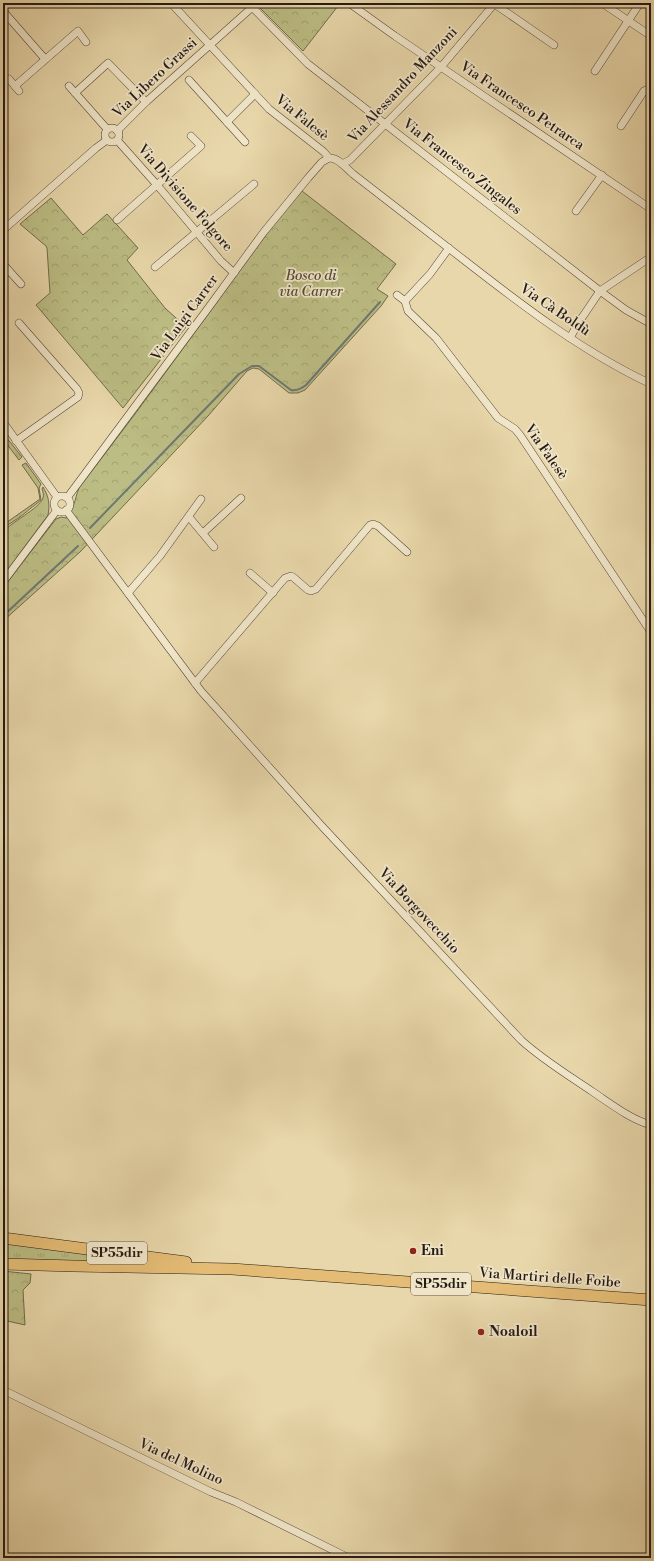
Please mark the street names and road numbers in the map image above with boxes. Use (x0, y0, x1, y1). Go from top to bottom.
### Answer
street label: Via Alessandro Manzoni (344, 23, 462, 148)
street label: Via Libero Grassi (108, 34, 202, 123)
street label: Via Francesco Petrarca (456, 57, 588, 155)
street label: Via Falesè (271, 90, 332, 145)
street label: Via Francesco Zingales (398, 114, 525, 219)
street label: Via Divisione Folgore (133, 140, 236, 255)
street label: Via Luigi Carrer (147, 271, 222, 366)
street label: Via Cà Boldù (515, 279, 594, 340)
street label: Via Falesè (520, 420, 572, 483)
street label: Via Borgovecchio (374, 864, 464, 958)
road number: SP55dir (87, 1242, 147, 1264)
street label: Via Martiri delle Foibe (477, 1264, 622, 1292)
road number: SP55dir (411, 1273, 471, 1295)
street label: Via del Molino (135, 1434, 226, 1489)

